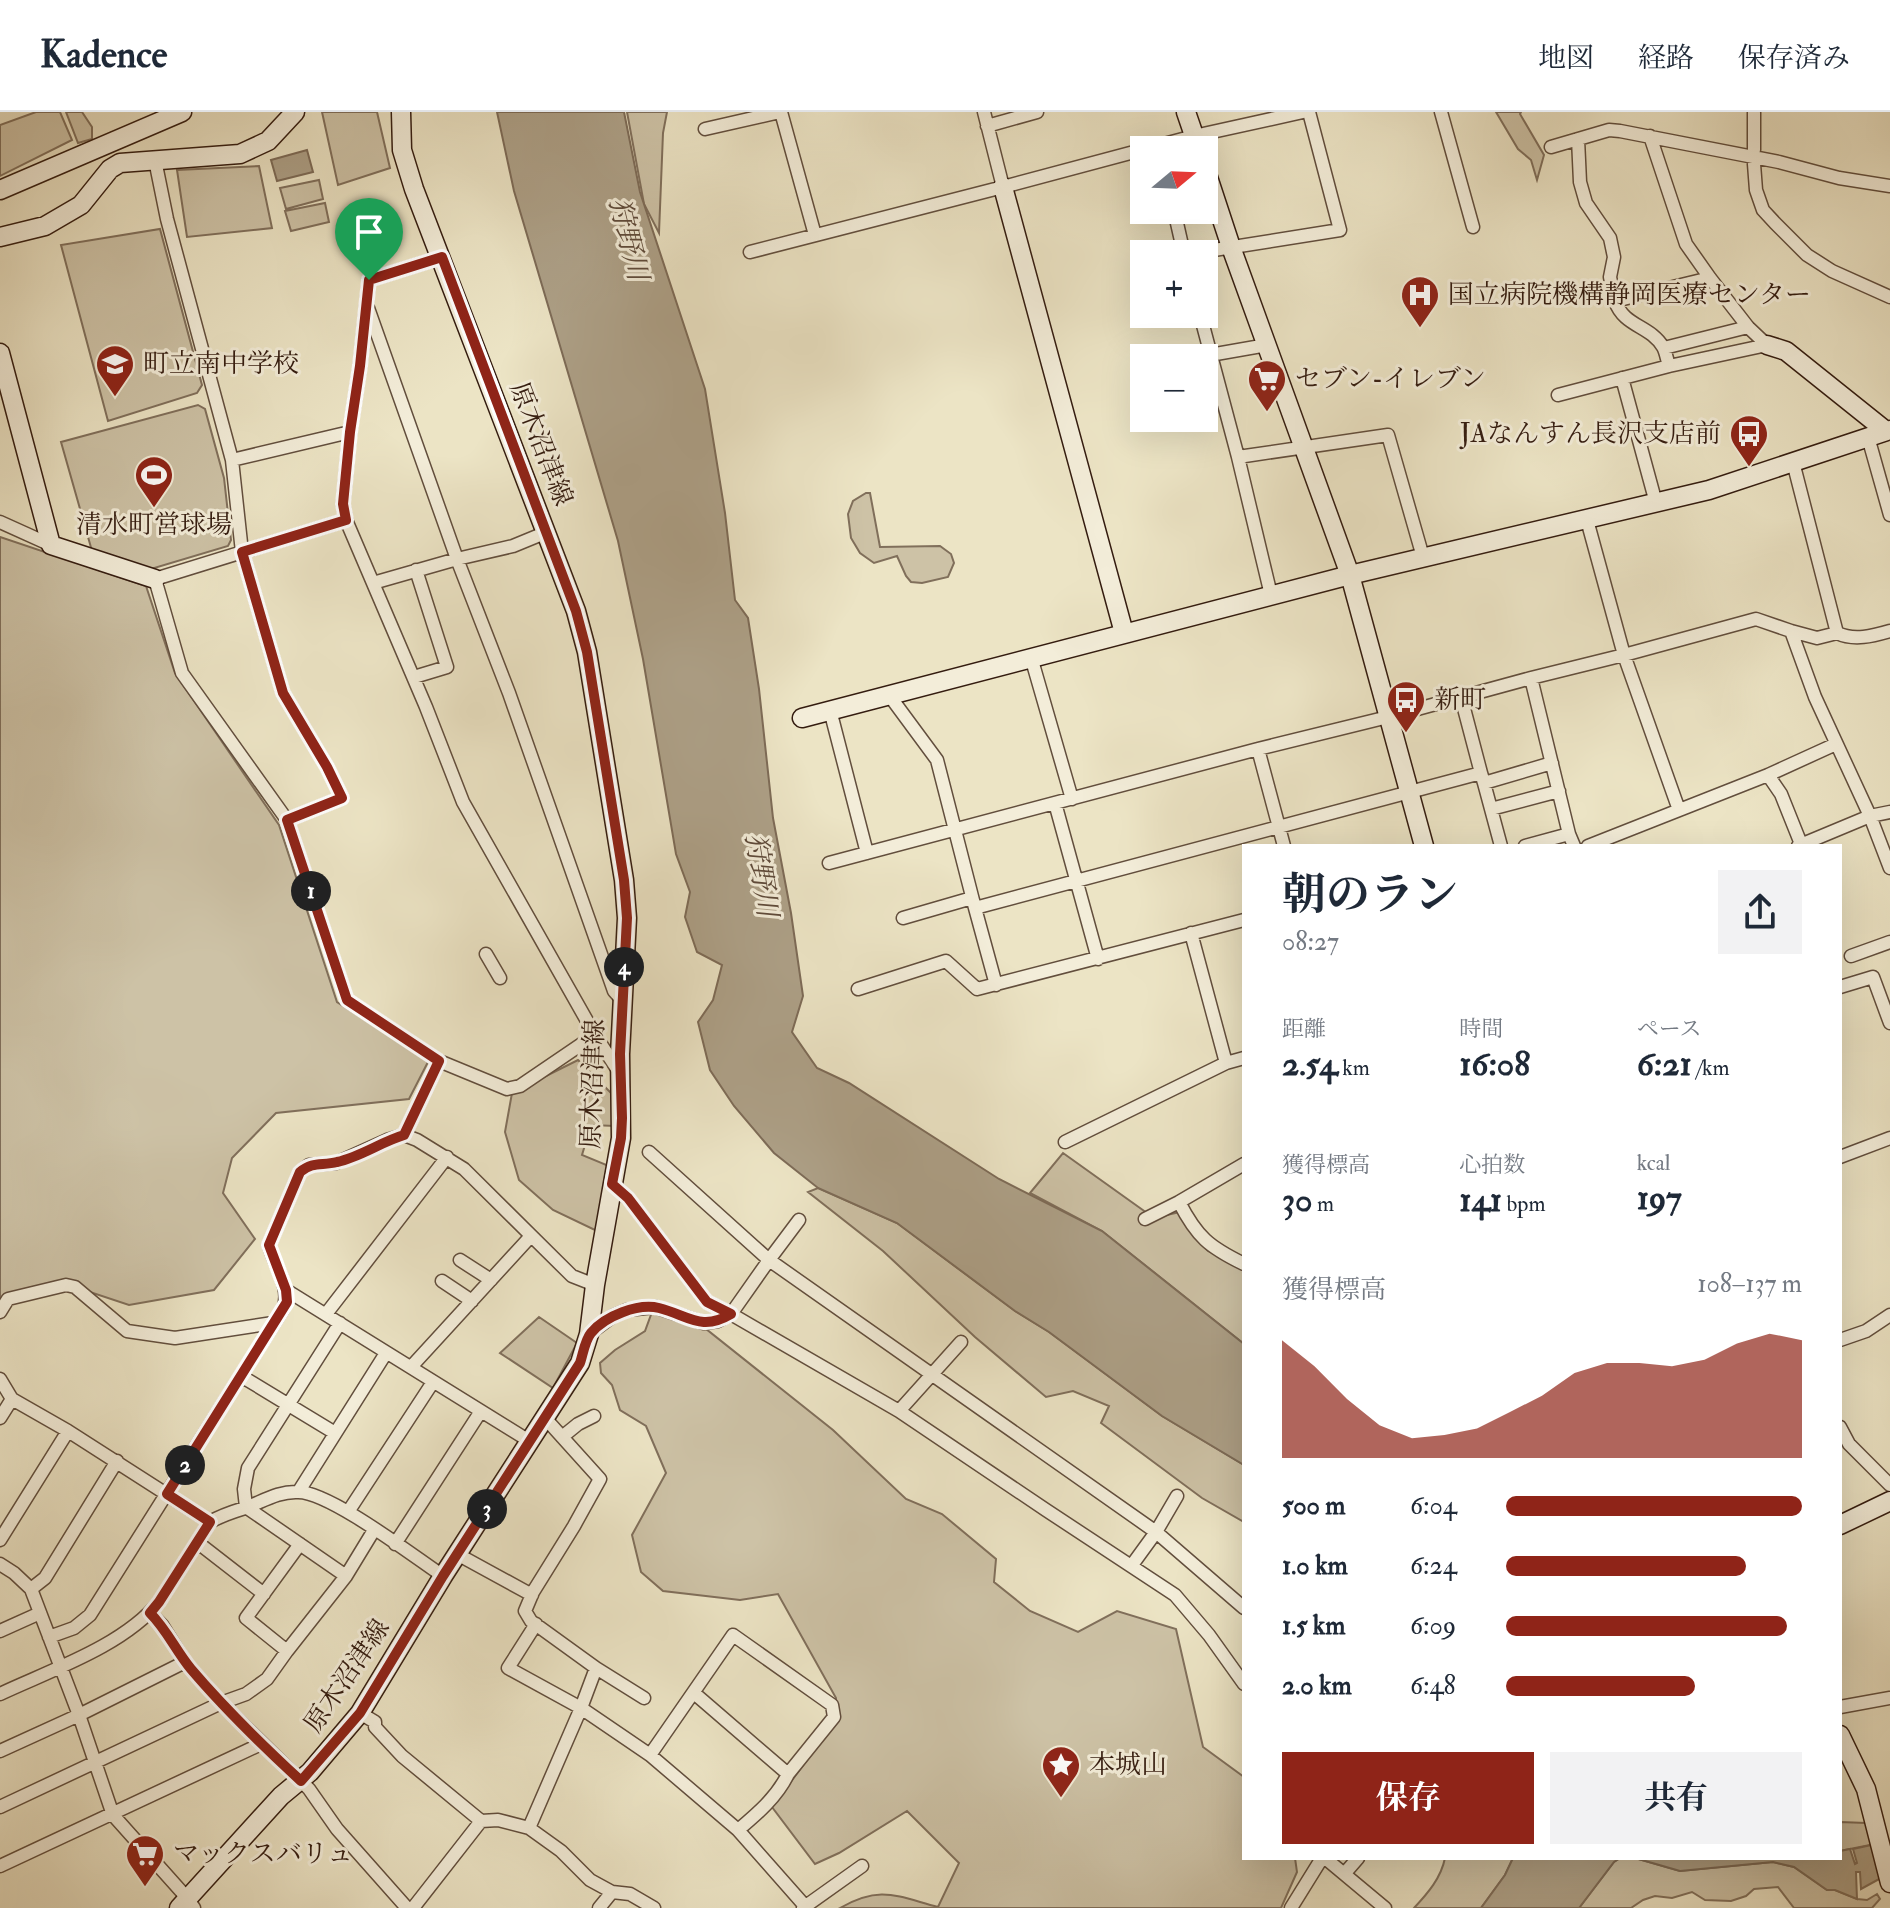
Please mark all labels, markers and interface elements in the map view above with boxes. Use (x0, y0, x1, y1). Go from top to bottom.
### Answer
text: Kadence (40, 31, 167, 79)
text: 地図 (1538, 41, 1594, 76)
text: 経路 (1638, 41, 1694, 76)
text: 保存済み (1738, 41, 1850, 76)
north arrow (1130, 136, 1218, 224)
map controls (1130, 136, 1218, 432)
water label: 狩野川 (601, 194, 656, 287)
pin (335, 198, 403, 280)
icon: arrive (347, 210, 391, 254)
button: + (1130, 240, 1218, 328)
hospital icon: 国立病院機構静岡医療センター (1399, 274, 1441, 329)
place label: 国立病院機構静岡医療センター (1448, 279, 1811, 311)
school or university icon: 町立南中学校 (94, 343, 136, 398)
button: − (1130, 344, 1218, 432)
place label: 町立南中学校 (143, 348, 299, 380)
supermarket icon: セブン-イレブン (1246, 358, 1288, 413)
place label: セブン-イレブン (1295, 363, 1486, 395)
street label: 原木沼津線 (503, 378, 579, 510)
bus stop icon: JAなんすん長沢支店前 (1728, 413, 1770, 468)
place label: JAなんすん長沢支店前 (1459, 418, 1721, 450)
sports icon: 清水町営球場 (133, 454, 175, 509)
place label: 清水町営球場 (76, 509, 232, 541)
bus stop icon: 新町 (1385, 679, 1427, 734)
place label: 新町 (1434, 684, 1486, 716)
water label: 狩野川 (737, 831, 785, 922)
text: 朝のラン (1282, 868, 1458, 923)
button: share (1718, 870, 1802, 954)
pin: 1 (291, 871, 331, 911)
text: 1 (307, 877, 315, 905)
text: 08:27 (1282, 926, 1339, 958)
pin: 4 (604, 947, 644, 987)
text: 4 (618, 953, 630, 981)
text: 距離 (1282, 1015, 1326, 1043)
text: 時間 (1459, 1015, 1503, 1043)
text: ペース (1637, 1015, 1702, 1043)
street label: 原木沼津線 (575, 1018, 611, 1150)
text: 2.54 (1282, 1043, 1338, 1086)
text: 16:08 (1459, 1043, 1530, 1086)
text: 6:21 (1637, 1043, 1692, 1086)
text: km (1338, 1054, 1370, 1082)
text: /km (1692, 1054, 1729, 1082)
text: kcal (1637, 1149, 1670, 1177)
text: 獲得標高 (1282, 1151, 1370, 1179)
text: 心拍数 (1459, 1151, 1525, 1179)
text: 197 (1637, 1177, 1682, 1220)
text: 30 (1282, 1179, 1312, 1222)
text: 141 (1459, 1179, 1502, 1222)
text: m (1312, 1190, 1334, 1218)
text: bpm (1502, 1190, 1546, 1218)
text: 108–137 m (1697, 1268, 1802, 1300)
text: 獲得標高 (1282, 1274, 1386, 1306)
pin: 2 (165, 1445, 205, 1485)
text: 2 (179, 1451, 191, 1479)
pin: 3 (467, 1489, 507, 1529)
text: 500 m (1282, 1490, 1346, 1522)
text: 6:04 (1410, 1490, 1457, 1522)
text: 3 (483, 1495, 491, 1523)
text: 1.0 km (1282, 1550, 1348, 1582)
text: 6:24 (1410, 1550, 1457, 1582)
text: 1.5 km (1282, 1610, 1345, 1642)
text: 6:09 (1410, 1610, 1456, 1642)
street label: 原木沼津線 (297, 1613, 397, 1739)
text: 2.0 km (1282, 1670, 1352, 1702)
text: 6:48 (1410, 1670, 1456, 1702)
place icon: 本城山 (1040, 1744, 1082, 1799)
place label: 本城山 (1089, 1749, 1167, 1781)
button: 保存 (1282, 1752, 1534, 1844)
button: 共有 (1550, 1752, 1802, 1844)
supermarket icon: マックスバリュ (124, 1833, 166, 1888)
place label: マックスバリュ (173, 1838, 353, 1870)

